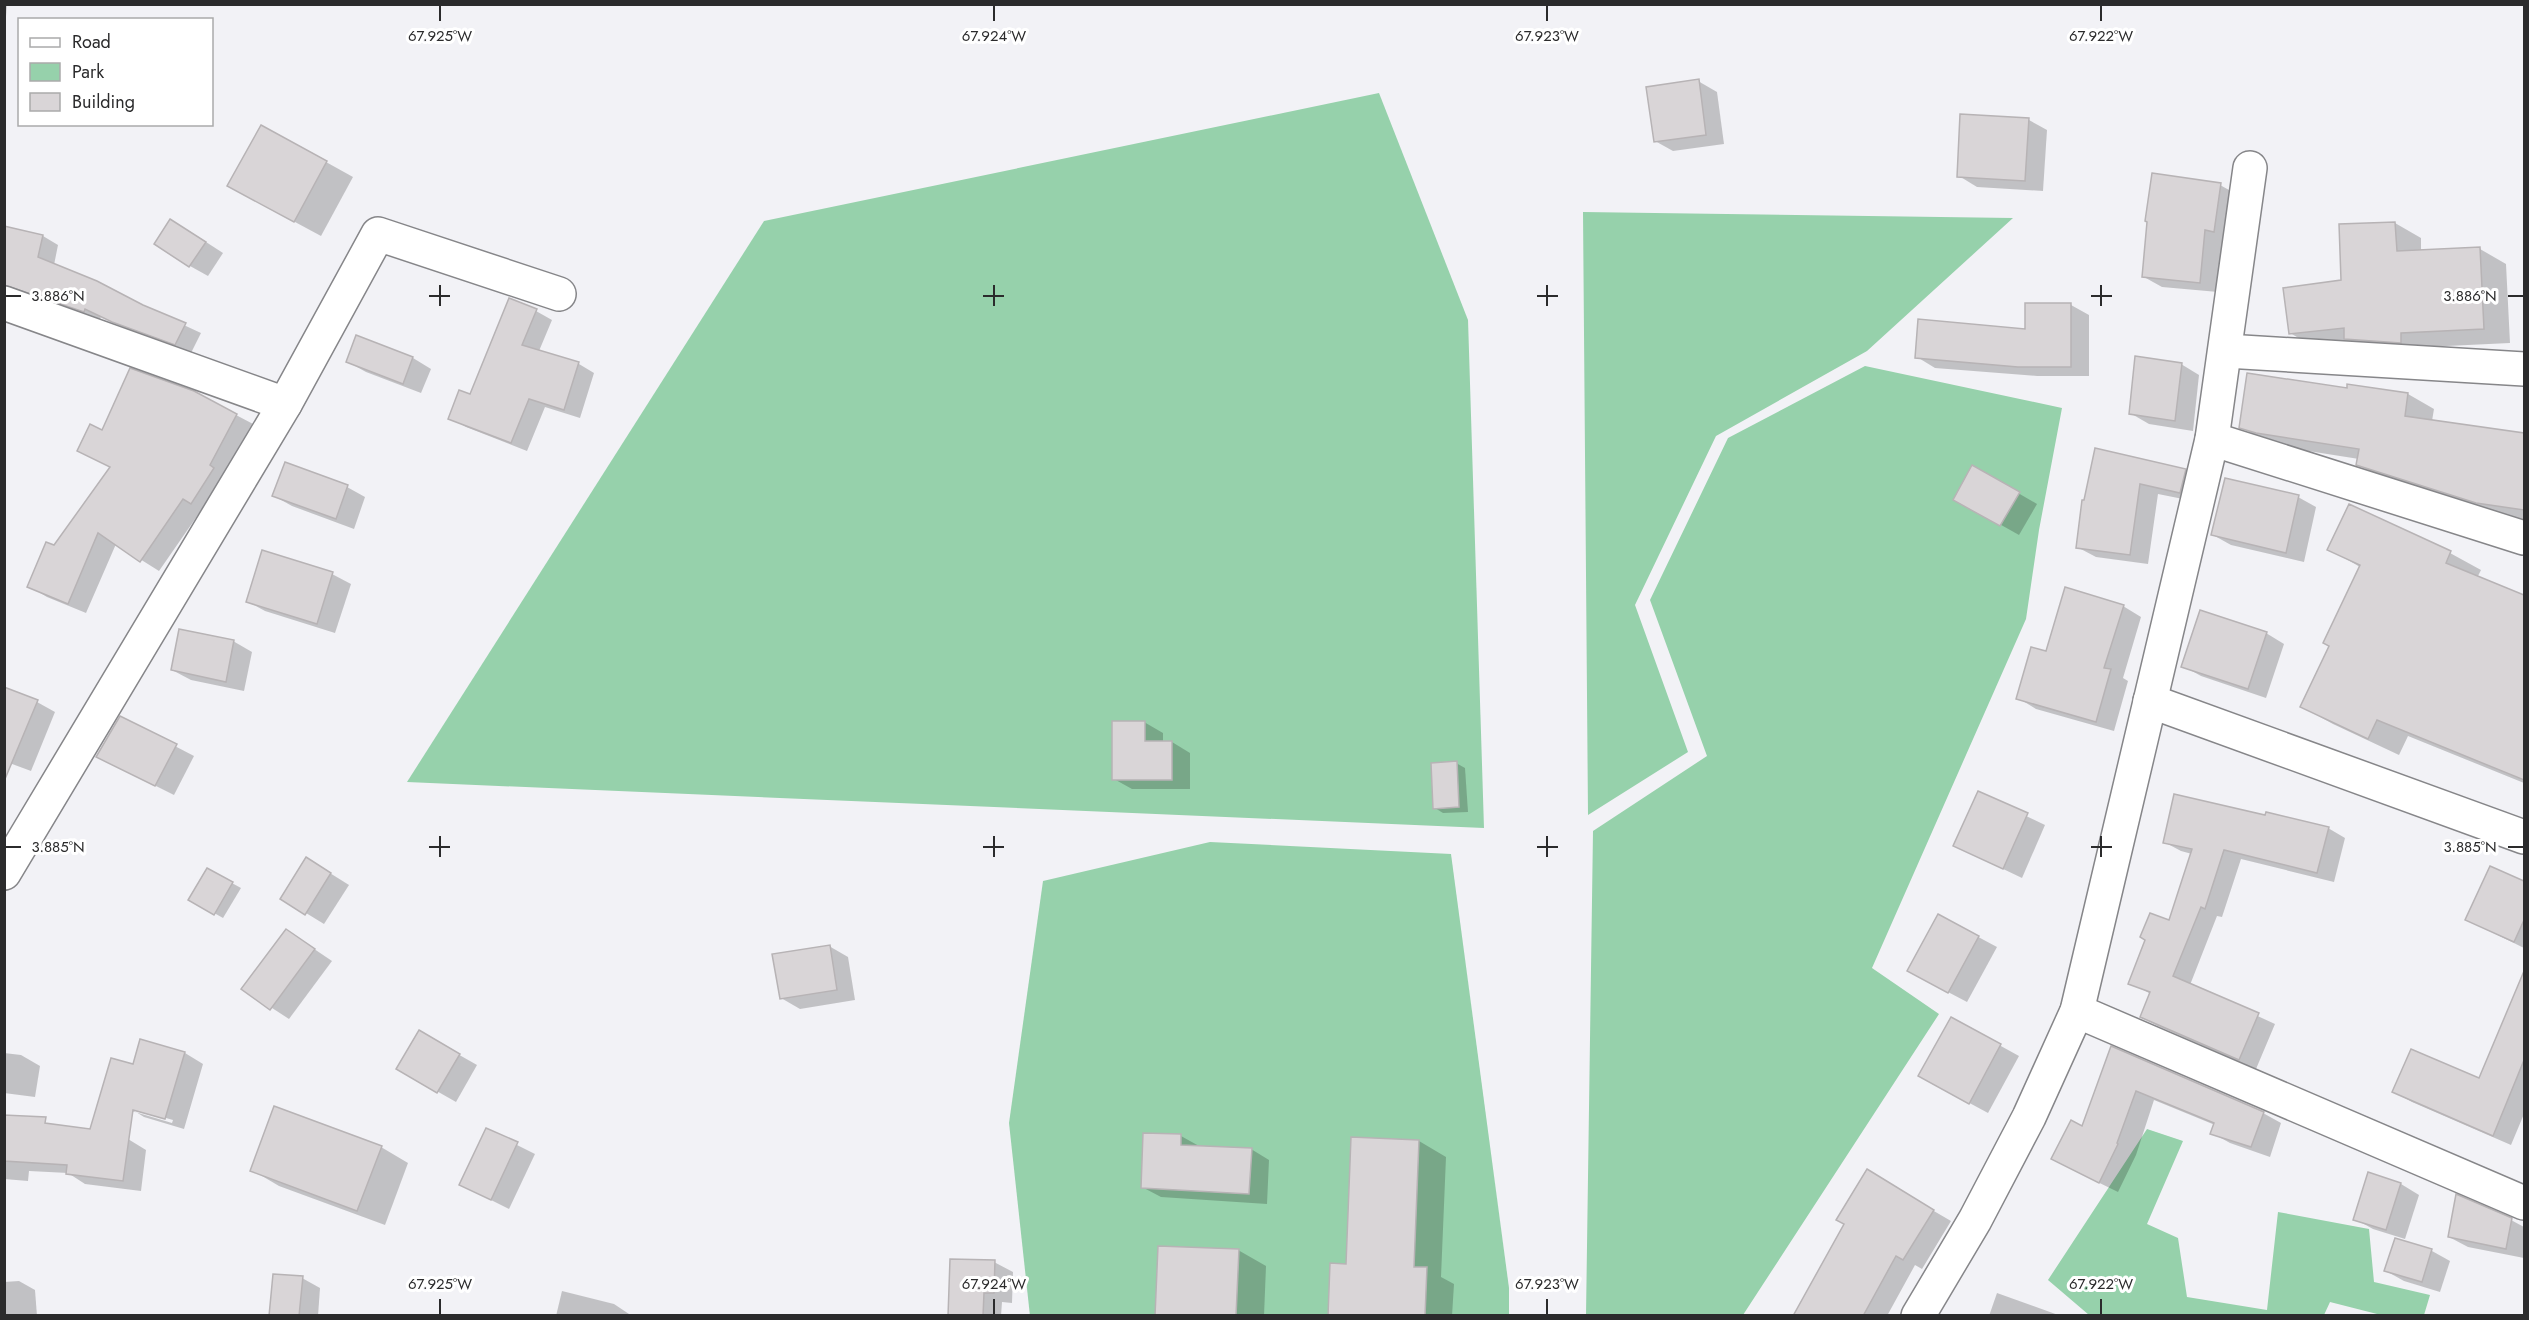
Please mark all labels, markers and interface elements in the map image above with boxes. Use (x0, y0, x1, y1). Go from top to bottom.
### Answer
legend (18, 18, 213, 126)
text: 67.925°W (408, 25, 472, 47)
text: 67.924°W (962, 25, 1026, 47)
text: 67.923°W (1515, 25, 1579, 47)
text: 67.922°W (2069, 25, 2133, 47)
text: Road (72, 29, 111, 55)
text: Park (72, 59, 104, 85)
text: Building (72, 89, 135, 115)
text: 3.886°N (31, 285, 85, 307)
text: 3.886°N (2443, 285, 2497, 307)
text: 3.885°N (31, 836, 85, 858)
text: 3.885°N (2443, 836, 2497, 858)
text: 67.925°W (408, 1273, 472, 1295)
text: 67.924°W (962, 1273, 1026, 1295)
text: 67.923°W (1515, 1273, 1579, 1295)
text: 67.922°W (2069, 1273, 2133, 1295)

